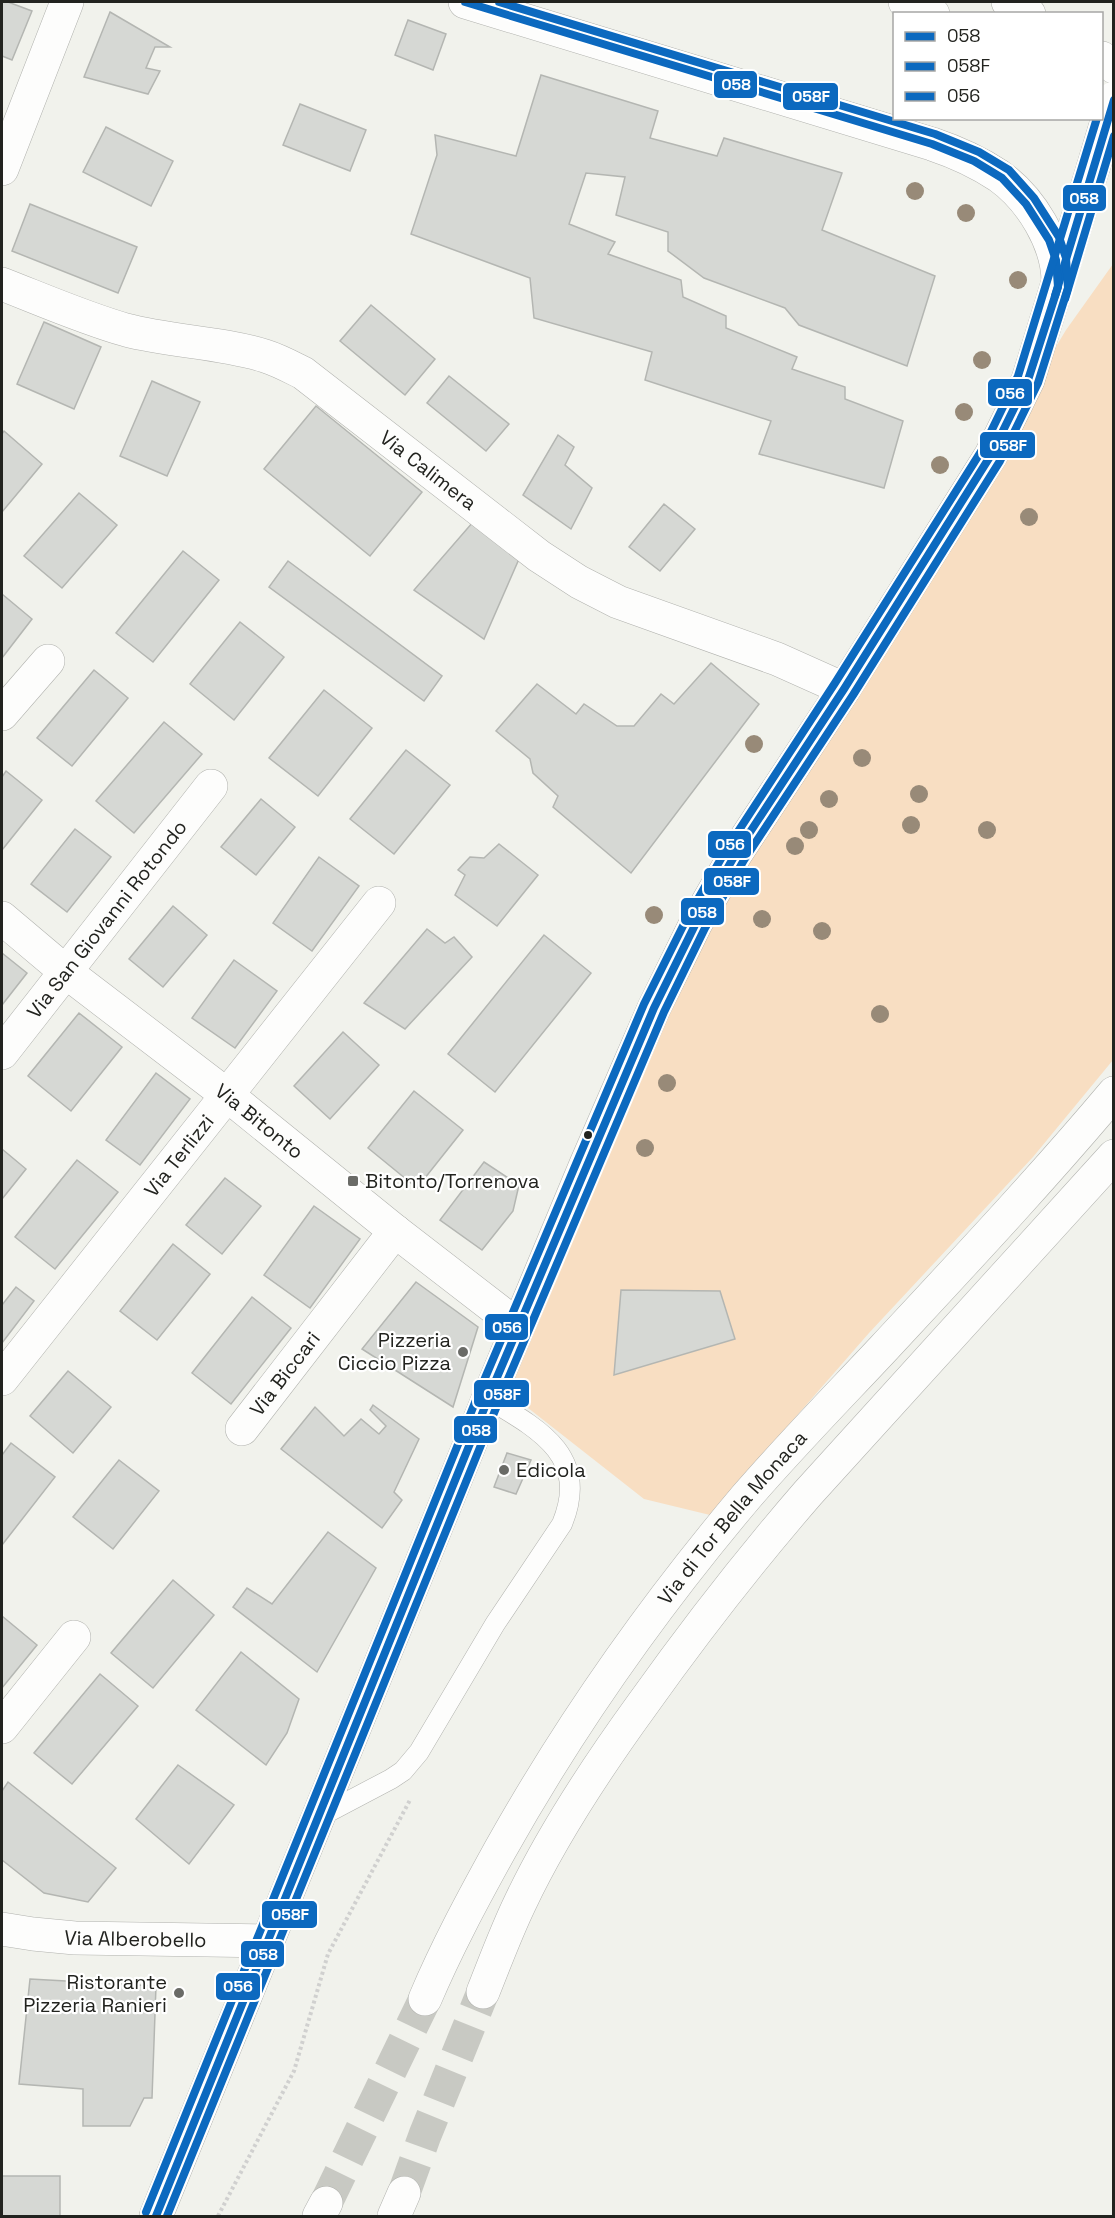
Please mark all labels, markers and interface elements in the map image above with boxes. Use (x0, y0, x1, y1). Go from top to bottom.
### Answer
legend (893, 12, 1103, 120)
text: 058 (947, 24, 981, 47)
text: 058F (947, 54, 991, 77)
line badge: 058 (713, 70, 758, 99)
text: 058 (721, 74, 751, 95)
line badge: 058F (782, 82, 839, 111)
text: 056 (947, 84, 980, 107)
text: 058F (792, 86, 831, 107)
line badge: 058 (1062, 184, 1107, 212)
text: 058 (1069, 188, 1099, 209)
line badge: 056 (987, 378, 1033, 407)
text: 056 (995, 383, 1025, 404)
street label: Via Calimera (374, 424, 482, 516)
line badge: 058F (979, 431, 1036, 459)
text: 058F (989, 435, 1028, 456)
street label: Via San Giovanni Rotondo (21, 815, 193, 1024)
line badge: 056 (707, 830, 752, 859)
text: 056 (715, 834, 745, 855)
line badge: 058F (703, 867, 760, 896)
text: 058F (713, 871, 752, 892)
line badge: 058 (680, 897, 725, 926)
text: 058 (687, 902, 717, 923)
street label: Via Bitonto (210, 1078, 309, 1165)
street label: Via Terlizzi (138, 1109, 220, 1202)
unlabelled marker (582, 1129, 594, 1141)
place label: Bitonto/Torrenova (365, 1168, 540, 1194)
marker: Bitonto/Torrenova (346, 1174, 360, 1188)
line badge: 056 (484, 1313, 529, 1341)
text: 056 (492, 1317, 522, 1338)
street label: Via Biccari (244, 1326, 326, 1421)
place label: Pizzeria Ciccio Pizza (338, 1327, 451, 1376)
marker: Pizzeria Ciccio Pizza (456, 1345, 470, 1359)
line badge: 058F (473, 1379, 530, 1408)
text: 058F (483, 1384, 522, 1405)
line badge: 058 (453, 1415, 498, 1444)
text: 058 (461, 1420, 491, 1441)
street label: Via di Tor Bella Monaca (652, 1425, 812, 1610)
place label: Edicola (516, 1457, 586, 1483)
marker: Edicola (497, 1463, 511, 1477)
line badge: 058F (261, 1900, 318, 1929)
text: 058F (271, 1904, 310, 1925)
street label: Via Alberobello (63, 1924, 207, 1953)
line badge: 058 (240, 1940, 285, 1968)
text: 058 (248, 1944, 278, 1965)
place label: Ristorante Pizzeria Ranieri (23, 1969, 167, 2018)
line badge: 056 (215, 1972, 261, 2001)
text: 056 (223, 1976, 253, 1997)
marker: Ristorante Pizzeria Ranieri (172, 1986, 186, 2000)

